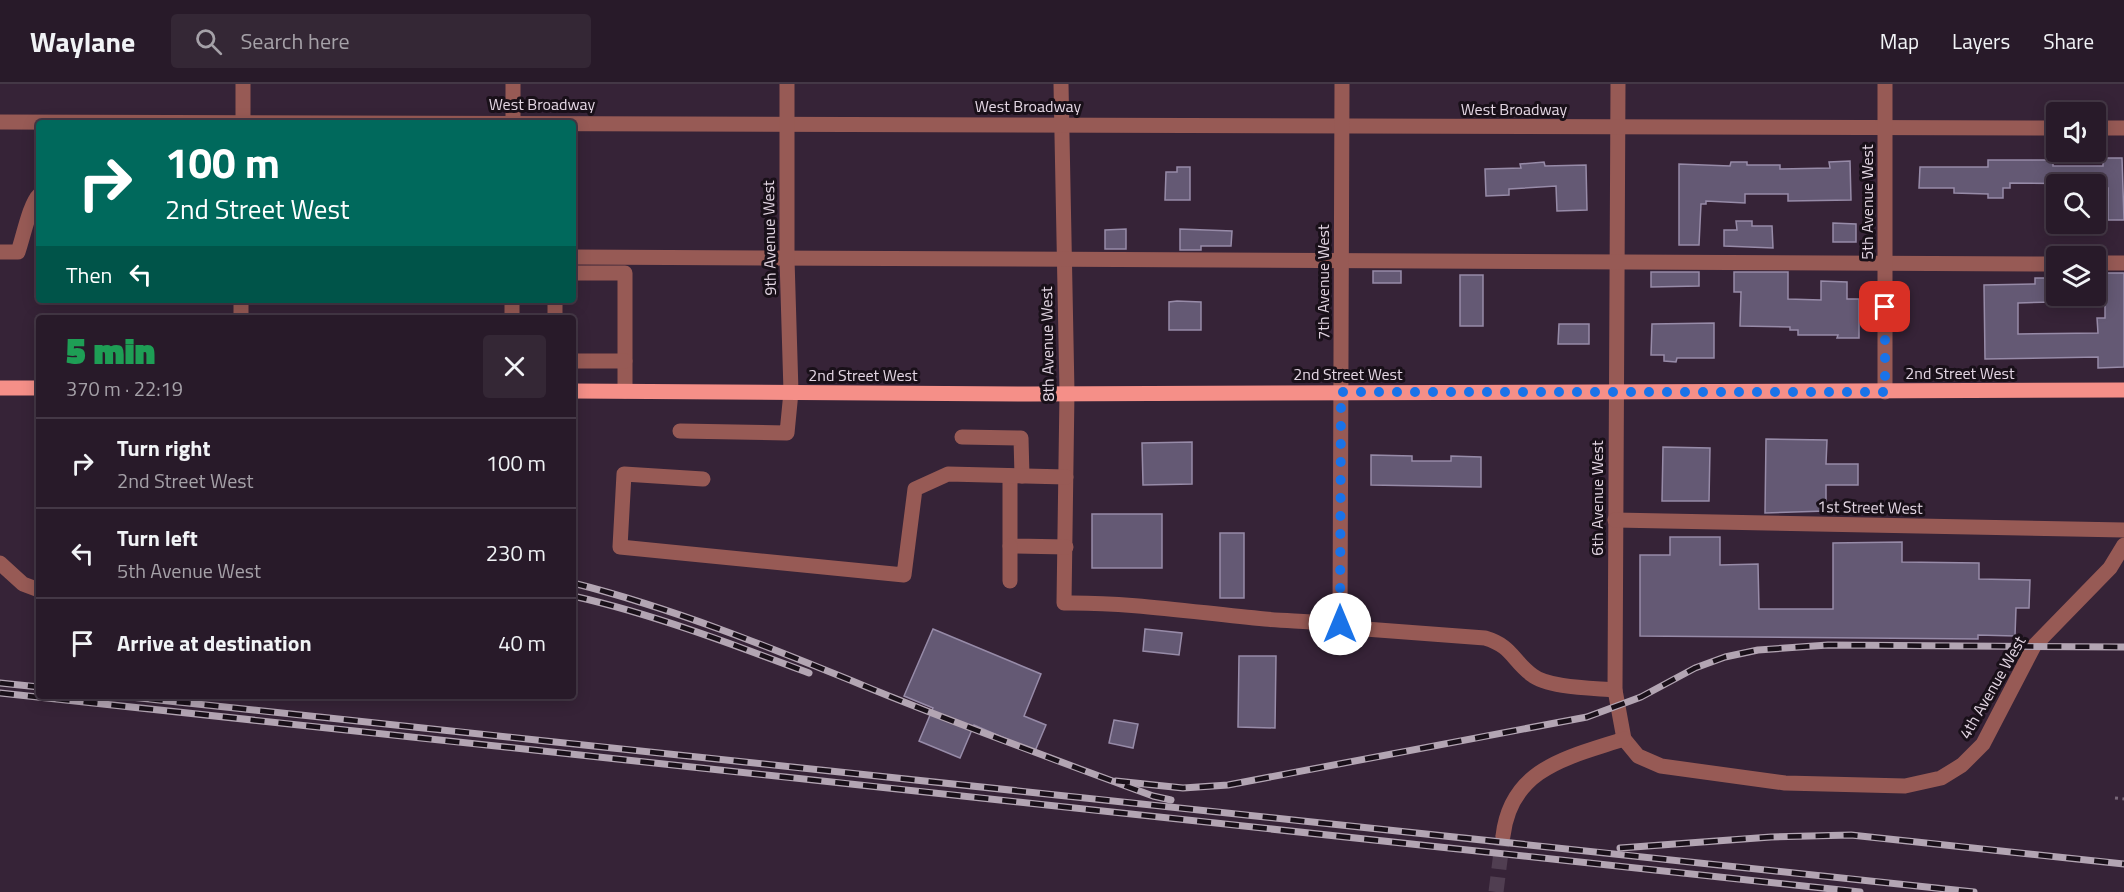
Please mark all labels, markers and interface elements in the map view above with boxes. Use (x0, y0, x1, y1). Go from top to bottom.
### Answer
search box (171, 14, 591, 68)
text: Waylane (30, 20, 135, 63)
text: Search here (240, 24, 350, 58)
icon: search (192, 25, 225, 58)
text: Map (1880, 25, 1919, 57)
text: Layers (1952, 25, 2010, 57)
text: Share (2043, 25, 2094, 57)
street label: West Broadway (489, 92, 595, 116)
street label: West Broadway (975, 94, 1081, 118)
street label: West Broadway (1461, 97, 1567, 121)
map controls (2046, 102, 2106, 306)
button: sound (2046, 102, 2106, 162)
text: 100 m (165, 130, 280, 194)
icon: right (66, 144, 144, 222)
street label: 5th Avenue West (1855, 144, 1879, 260)
button: search (2046, 174, 2106, 234)
street label: 9th Avenue West (756, 180, 782, 296)
text: 2nd Street West (165, 188, 349, 229)
street label: 7th Avenue West (1311, 224, 1335, 340)
button: layers (2046, 246, 2106, 306)
text: Then (66, 258, 112, 292)
icon: left (124, 258, 157, 291)
pin (1859, 281, 1910, 332)
street label: 8th Avenue West (1034, 286, 1060, 402)
icon: arrive (1868, 290, 1901, 323)
text: 5 min (66, 323, 155, 378)
button: close (483, 335, 546, 398)
street label: 2nd Street West (1905, 361, 2015, 385)
street label: 2nd Street West (1293, 362, 1403, 386)
street label: 2nd Street West (808, 363, 918, 387)
text: 370 m · 22:19 (66, 373, 183, 404)
text: Turn right (117, 431, 211, 465)
street label: 6th Avenue West (1585, 440, 1609, 556)
text: 100 m (486, 446, 546, 480)
icon: right (66, 447, 99, 480)
text: 2nd Street West (117, 465, 254, 496)
street label: 1st Street West (1817, 494, 1923, 520)
text: Turn left (117, 521, 198, 555)
text: 230 m (486, 536, 546, 570)
icon: left (66, 537, 99, 570)
text: 5th Avenue West (117, 555, 261, 586)
position arrow (1308, 592, 1372, 656)
text: Arrive at destination (117, 626, 312, 660)
text: 40 m (498, 626, 546, 660)
icon: arrive (66, 627, 99, 660)
street label: 4th Avenue West (1953, 631, 2031, 743)

